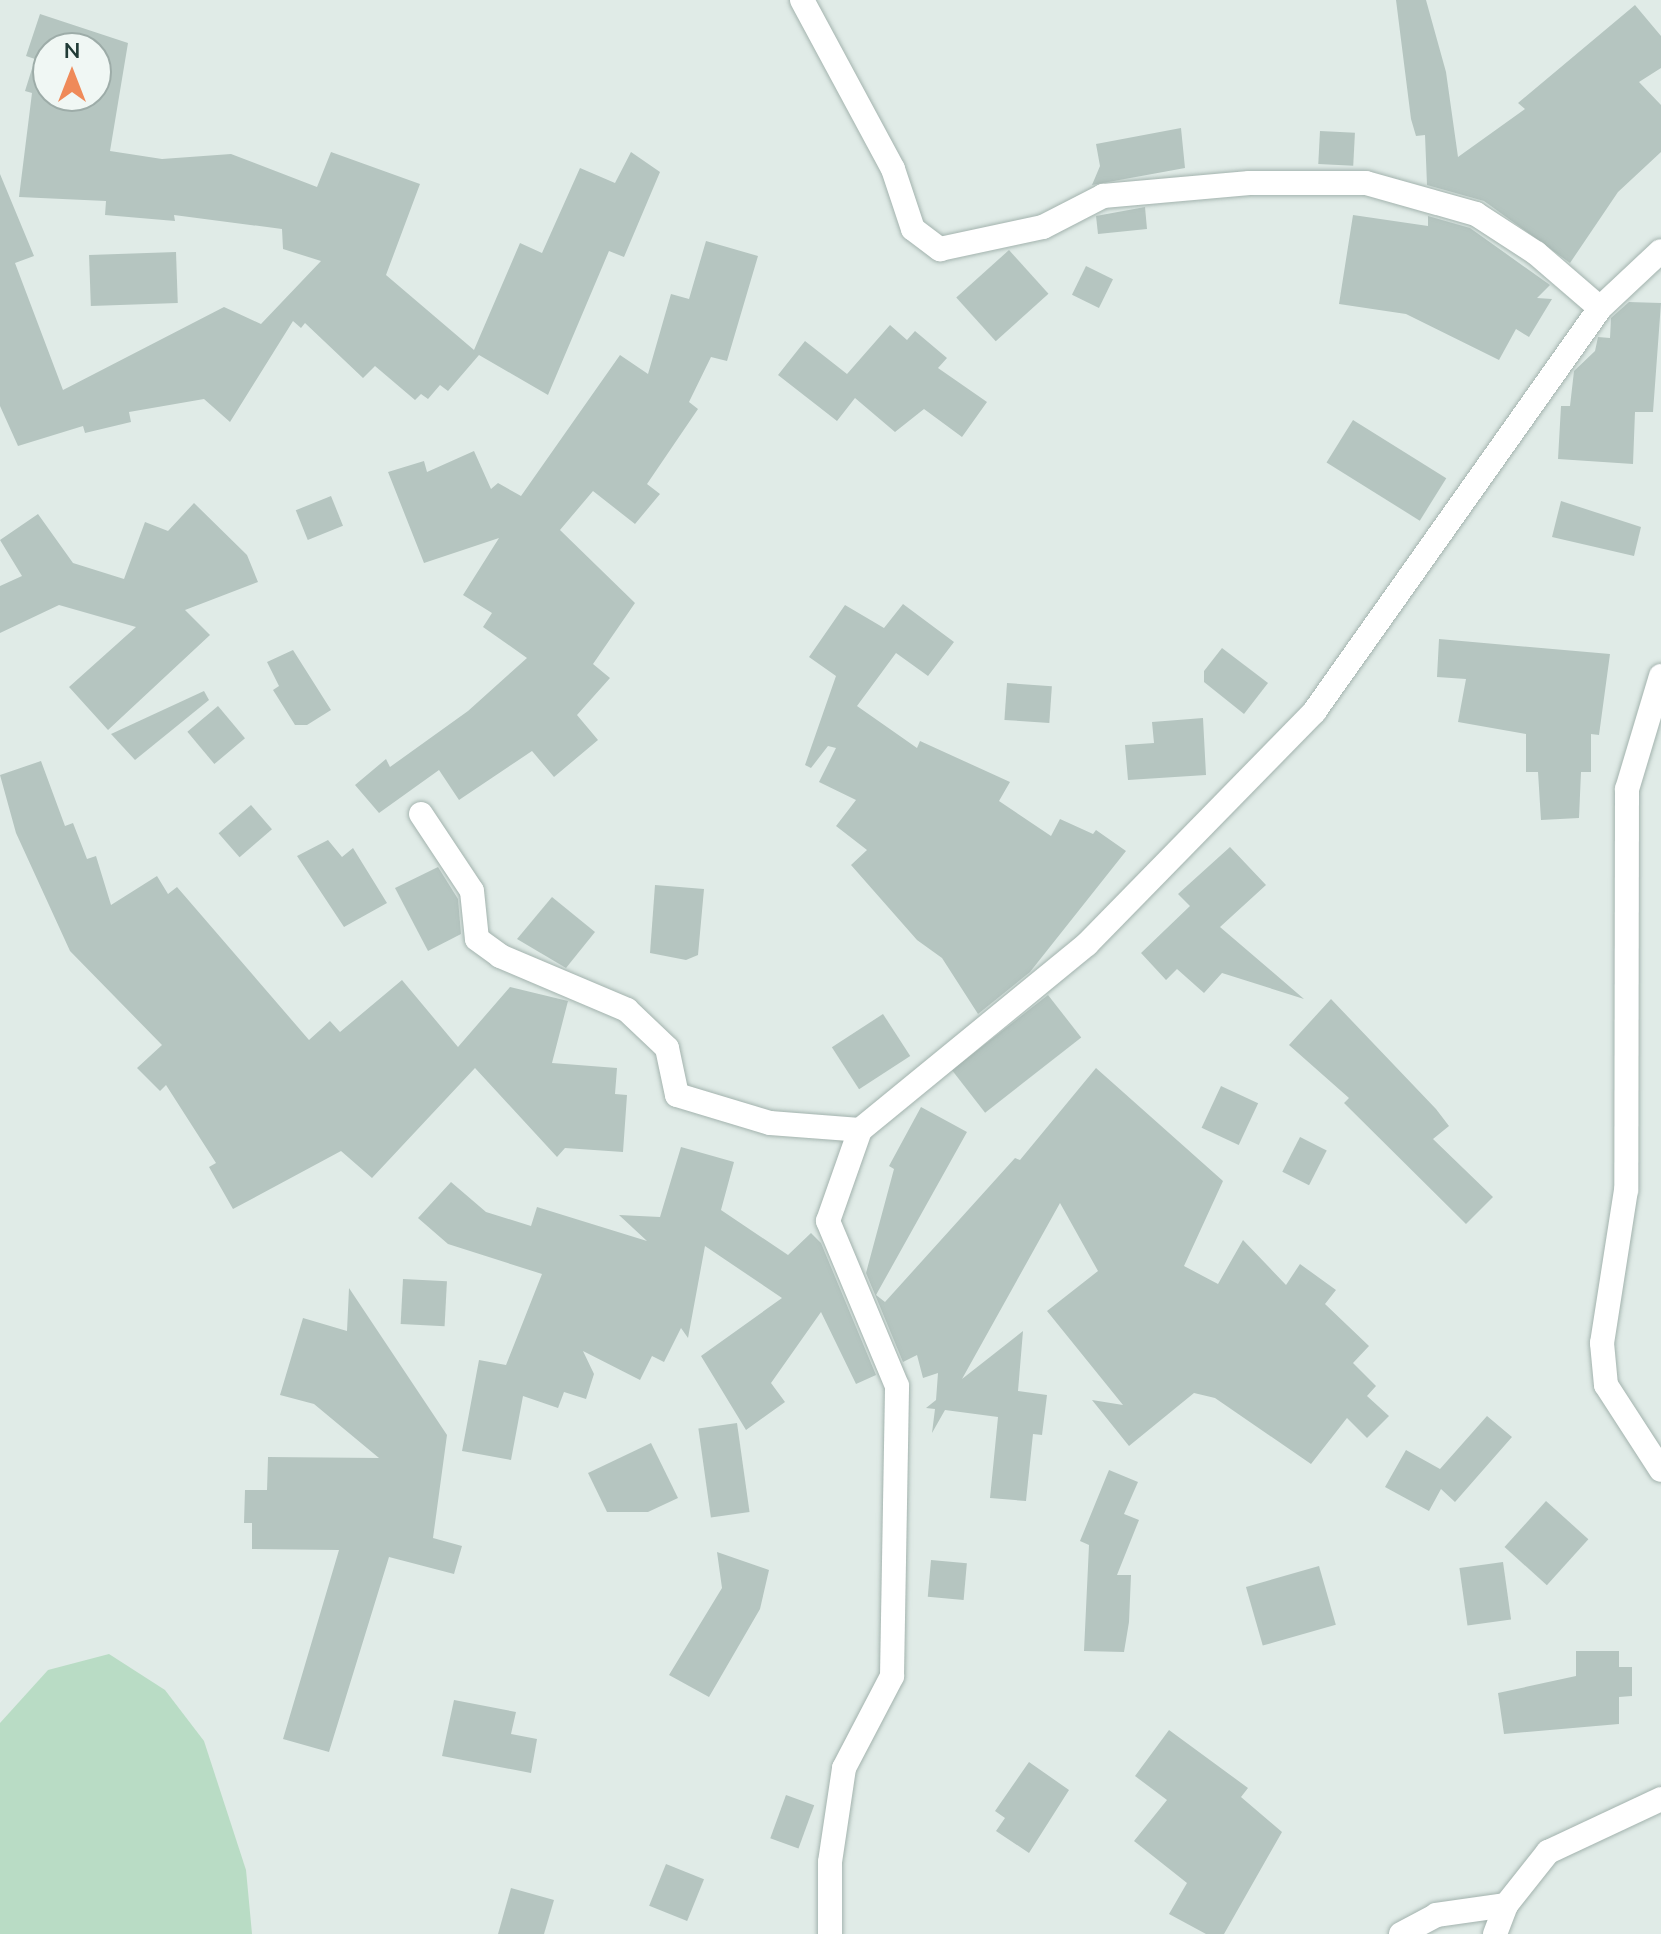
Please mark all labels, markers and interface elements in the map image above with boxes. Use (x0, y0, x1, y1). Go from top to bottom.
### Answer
north arrow (32, 32, 112, 112)
text: N (64, 36, 80, 64)

